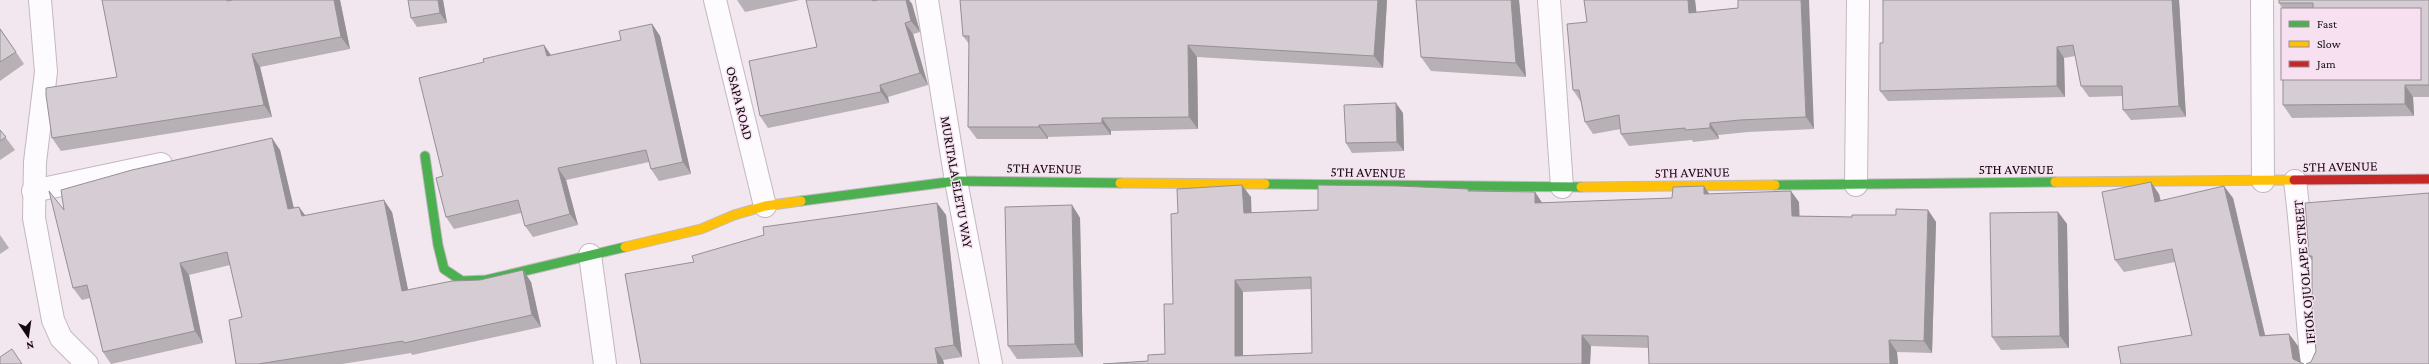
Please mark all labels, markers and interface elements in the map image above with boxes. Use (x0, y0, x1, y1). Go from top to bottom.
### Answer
legend (2281, 8, 2421, 80)
text: Fast (2317, 17, 2338, 31)
text: Slow (2317, 37, 2341, 51)
text: Jam (2316, 57, 2336, 71)
street label: OSAPA ROAD (723, 65, 757, 141)
street label: MURITALA ELETU WAY (937, 115, 977, 250)
street label: 5TH AVENUE (2302, 157, 2378, 175)
street label: 5TH AVENUE (1006, 159, 1082, 177)
street label: 5TH AVENUE (1978, 161, 2054, 177)
street label: 5TH AVENUE (1330, 163, 1406, 181)
street label: 5TH AVENUE (1654, 163, 1730, 181)
street label: IFIOK OJUOLAPE STREET (2290, 199, 2318, 345)
north arrow (8, 316, 48, 356)
text: N (25, 339, 35, 353)

